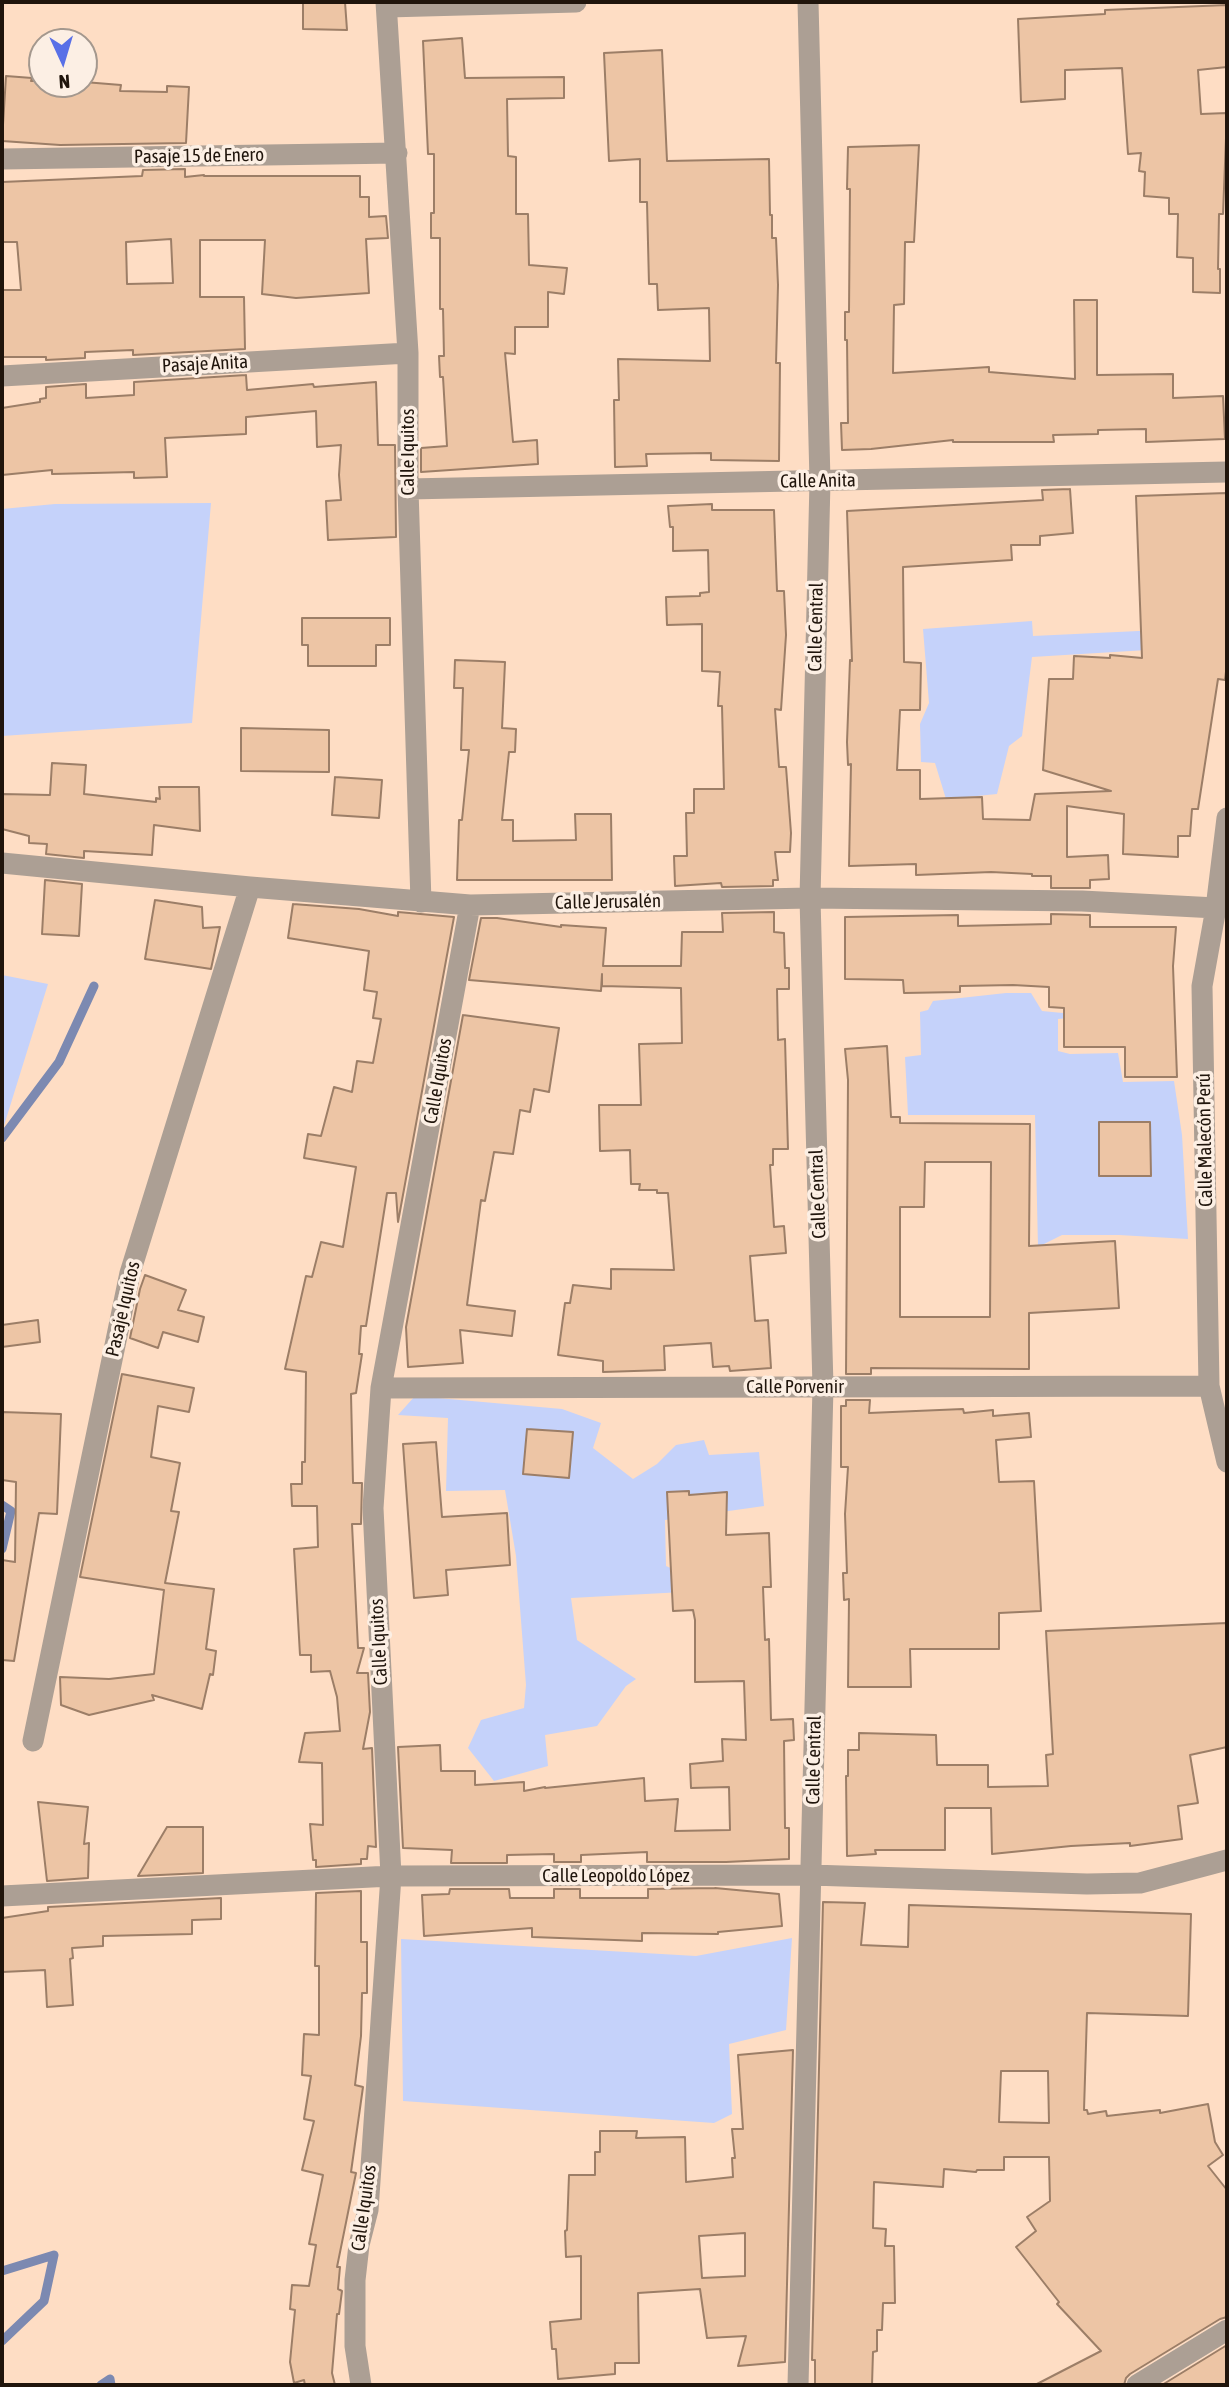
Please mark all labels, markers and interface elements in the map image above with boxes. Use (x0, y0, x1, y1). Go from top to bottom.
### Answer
north arrow (28, 28, 98, 98)
text: N (58, 71, 71, 93)
street label: Pasaje 15 de Enero (134, 143, 264, 169)
street label: Pasaje Anita (161, 350, 249, 378)
street label: Calle Iquitos (397, 409, 419, 495)
street label: Calle Anita (780, 469, 856, 493)
street label: Calle Central (804, 582, 828, 672)
street label: Calle Jerusalén (555, 890, 661, 914)
street label: Calle Iquitos (419, 1036, 457, 1126)
street label: Calle Malecón Perú (1192, 1073, 1218, 1207)
street label: Calle Central (805, 1149, 831, 1239)
street label: Pasaje Iquitos (101, 1259, 145, 1359)
street label: Calle Porvenir (746, 1376, 844, 1398)
street label: Calle Iquitos (365, 1598, 393, 1686)
street label: Calle Central (802, 1715, 826, 1805)
street label: Calle Leopoldo López (542, 1865, 690, 1887)
street label: Calle Iquitos (347, 2163, 381, 2253)

